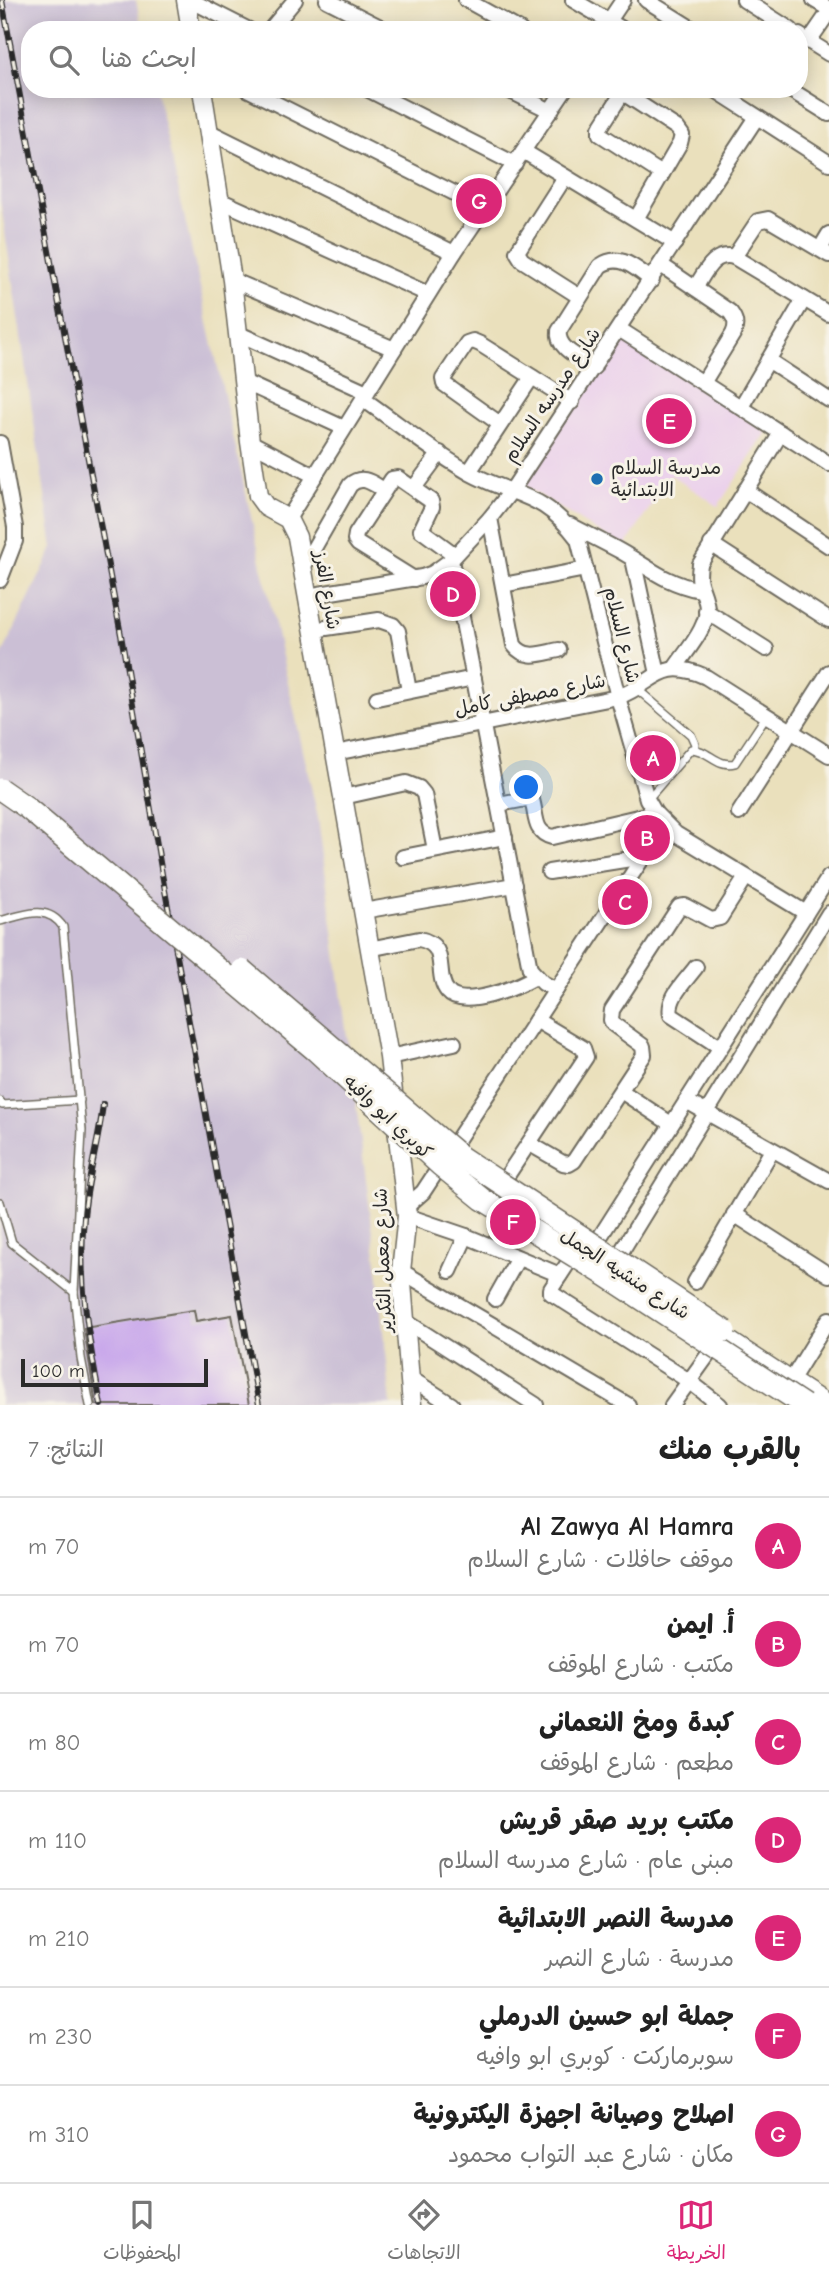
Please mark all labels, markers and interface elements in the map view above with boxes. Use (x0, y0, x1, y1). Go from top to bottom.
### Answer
search box (21, 21, 808, 98)
icon: search (45, 41, 83, 79)
text: ابحث هنا (101, 44, 197, 74)
pin: G (456, 175, 502, 227)
street label: شارع مدرسه السلام (499, 324, 608, 468)
pin: E (646, 395, 692, 447)
place label: مدرسة السلام الابتدائية (611, 457, 721, 501)
marker: مدرسة السلام الابتدائية (589, 471, 605, 487)
street label: شارع الفرز (307, 547, 345, 632)
pin: D (430, 568, 476, 620)
street label: شارع السلام (597, 585, 645, 686)
street label: شارع مصطفى كامل (453, 670, 608, 722)
pin: A (630, 732, 676, 784)
your location (509, 770, 543, 804)
pin: B (624, 812, 670, 864)
pin: C (602, 876, 648, 928)
street label: كوبري ابو وافيه (337, 1070, 437, 1166)
street label: شارع معمل التكرير (369, 1187, 399, 1334)
pin: F (490, 1196, 536, 1248)
street label: شارع منشيه الجمل (555, 1224, 694, 1326)
scale bar (21, 1356, 208, 1388)
text: 100 m (32, 1360, 85, 1382)
text: بالقرب منك (659, 1432, 801, 1467)
text: النتائج: 7 (28, 1436, 104, 1463)
text: Al Zawya Al Hamra (521, 1512, 734, 1542)
text: 70 m (28, 1533, 80, 1560)
text: A (772, 1533, 784, 1560)
text: موقف حافلات · شارع السلام (467, 1546, 734, 1573)
text: أ. ايمن (667, 1610, 734, 1640)
text: 70 m (28, 1631, 80, 1658)
text: B (771, 1631, 785, 1658)
text: مكتب · شارع الموقف (547, 1651, 734, 1678)
text: كبدة ومخ النعمانى (539, 1708, 734, 1738)
text: 80 m (28, 1729, 81, 1756)
text: C (771, 1729, 785, 1756)
text: مطعم · شارع الموقف (540, 1749, 734, 1776)
text: مكتب بريد صقر قريش (499, 1806, 734, 1836)
text: 110 m (28, 1827, 87, 1854)
text: D (771, 1827, 785, 1854)
text: مبنى عام · شارع مدرسه السلام (438, 1847, 734, 1874)
text: مدرسة النصر الابتدائية (498, 1904, 734, 1934)
text: 210 m (28, 1925, 90, 1952)
text: E (771, 1925, 785, 1952)
text: مدرسة · شارع النصر (545, 1945, 734, 1972)
text: جملة ابو حسين الدرملي (479, 2002, 734, 2032)
text: 230 m (28, 2023, 92, 2050)
text: F (771, 2023, 785, 2050)
text: سوبرماركت · كوبري ابو وافيه (476, 2043, 734, 2070)
text: اصلاح وصيانة اجهزة اليكترونية (413, 2100, 734, 2130)
text: 310 m (28, 2121, 89, 2148)
text: G (770, 2121, 786, 2148)
text: مكان · شارع عبد التواب محمود (448, 2141, 734, 2168)
tab: المحفوظات (103, 2196, 181, 2269)
tab: الاتجاهات (387, 2196, 461, 2269)
tab: الخريطة (667, 2196, 726, 2269)

